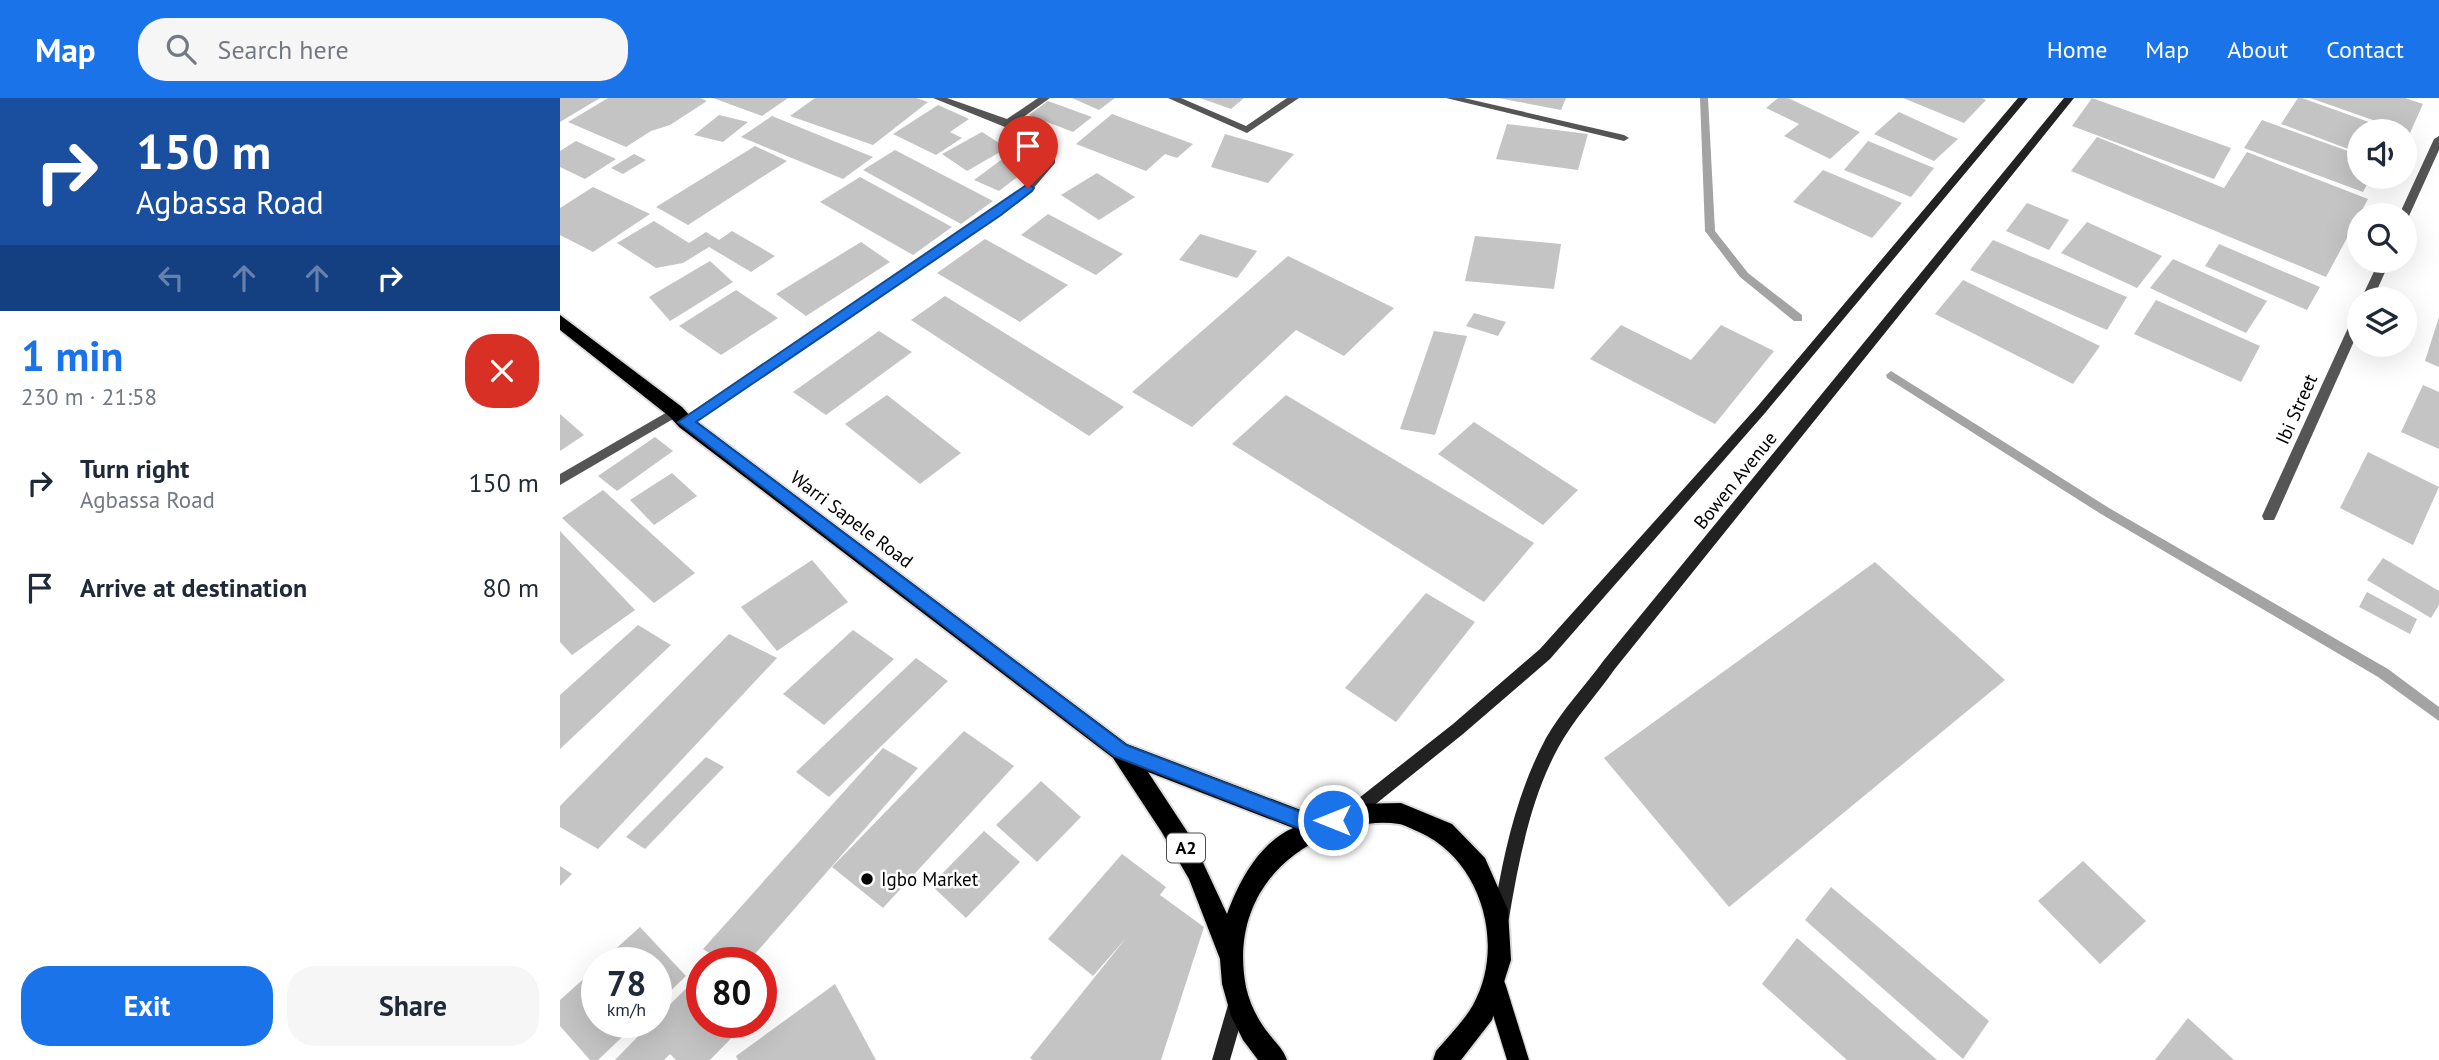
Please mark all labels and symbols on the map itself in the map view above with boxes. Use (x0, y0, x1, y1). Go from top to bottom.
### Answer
pin (998, 116, 1058, 188)
street label: Ibi Street (2270, 370, 2322, 448)
street label: Bowen Avenue (1688, 426, 1782, 534)
street label: Warri Sapele Road (786, 465, 918, 573)
position arrow (1296, 783, 1370, 857)
road number: A2 (1167, 834, 1205, 862)
place label: Igbo Market (881, 867, 979, 891)
marker: Igbo Market (859, 871, 875, 887)
speed limit sign: 80 (686, 947, 777, 1038)

